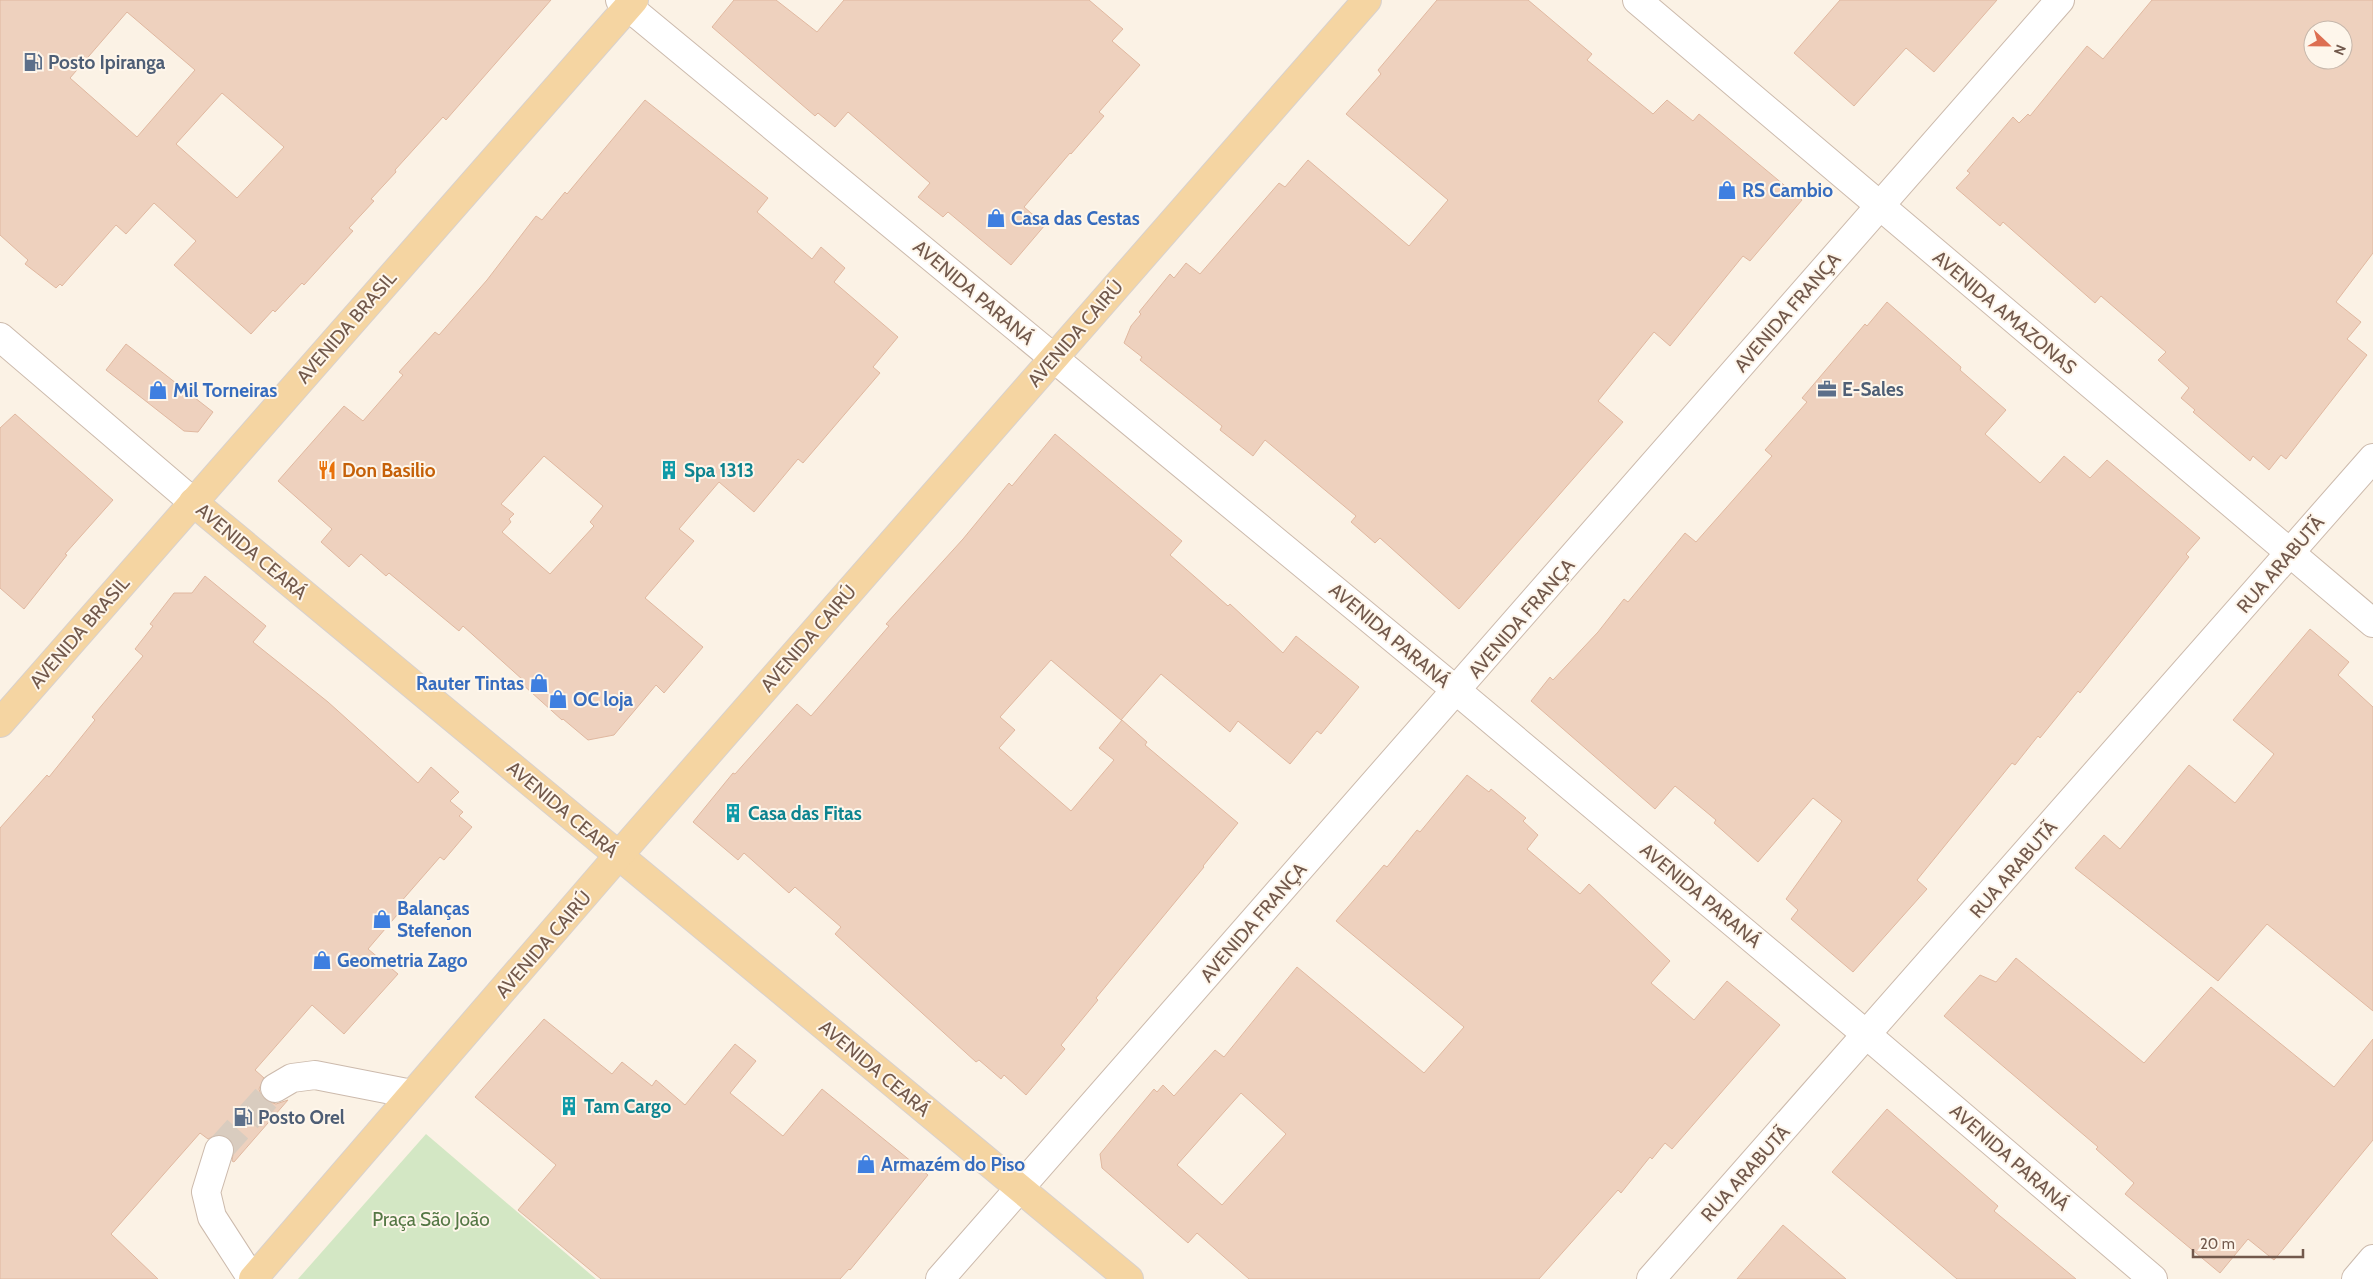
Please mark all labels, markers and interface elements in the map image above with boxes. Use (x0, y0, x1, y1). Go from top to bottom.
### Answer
north arrow (2303, 20, 2353, 70)
text: N (2330, 42, 2350, 58)
fuel station icon: Posto Ipiranga (22, 51, 44, 73)
place label: Posto Ipiranga (48, 51, 166, 74)
shop icon: RS Cambio (1716, 179, 1738, 201)
place label: RS Cambio (1742, 179, 1833, 202)
shop icon: Casa das Cestas (985, 207, 1007, 229)
place label: Casa das Cestas (1011, 207, 1140, 230)
street label: AVENIDA PARANÁ (909, 234, 1040, 350)
street label: AVENIDA AMAZONAS (1928, 246, 2081, 379)
street label: AVENIDA FRANÇA (1729, 248, 1846, 377)
street label: AVENIDA BRASIL (292, 266, 402, 388)
street label: AVENIDA CAIRÚ (1022, 275, 1128, 391)
office icon: E-Sales (1816, 378, 1838, 400)
place label: E-Sales (1842, 378, 1904, 401)
shop icon: Mil Torneiras (147, 379, 169, 401)
place label: Mil Torneiras (173, 379, 277, 402)
restaurant icon: Don Basilio (316, 459, 338, 481)
place label: Don Basilio (342, 459, 436, 482)
building icon: Spa 1313 (658, 459, 680, 481)
place label: Spa 1313 (684, 459, 754, 482)
street label: AVENIDA CEARÁ (192, 498, 313, 605)
street label: RUA ARABUTÃ (2231, 510, 2329, 618)
street label: AVENIDA FRANÇA (1463, 554, 1580, 683)
street label: AVENIDA BRASIL (25, 571, 135, 693)
street label: AVENIDA PARANÁ (1325, 577, 1456, 693)
street label: AVENIDA CAIRÚ (755, 580, 861, 696)
place label: Rauter Tintas (416, 672, 524, 695)
shop icon: Rauter Tintas (528, 672, 550, 694)
shop icon: OC loja (547, 688, 569, 710)
place label: OC loja (573, 688, 634, 711)
street label: AVENIDA CEARÁ (503, 756, 624, 863)
building icon: Casa das Fitas (722, 802, 744, 824)
place label: Casa das Fitas (748, 802, 862, 825)
street label: RUA ARABUTÃ (1964, 815, 2062, 923)
street label: AVENIDA PARANÁ (1636, 837, 1767, 953)
street label: AVENIDA FRANÇA (1195, 858, 1312, 987)
street label: AVENIDA CAIRÚ (490, 886, 596, 1002)
place label: Balanças Stefenon (397, 897, 472, 942)
shop icon: Balanças Stefenon (371, 908, 393, 930)
shop icon: Geometria Zago (311, 949, 333, 971)
place label: Geometria Zago (337, 949, 468, 972)
street label: AVENIDA CEARÁ (815, 1015, 936, 1122)
building icon: Tam Cargo (558, 1095, 580, 1117)
place label: Tam Cargo (584, 1095, 671, 1118)
street label: AVENIDA PARANÁ (1945, 1098, 2075, 1216)
fuel station icon: Posto Orel (232, 1106, 254, 1128)
place label: Posto Orel (258, 1106, 345, 1129)
street label: RUA ARABUTÃ (1695, 1120, 1795, 1226)
shop icon: Armazém do Piso (855, 1153, 877, 1175)
place label: Armazém do Piso (881, 1153, 1025, 1176)
park label: Praça São João (372, 1208, 490, 1231)
scale bar (2193, 1226, 2303, 1258)
text: 20 m (2200, 1235, 2235, 1253)

